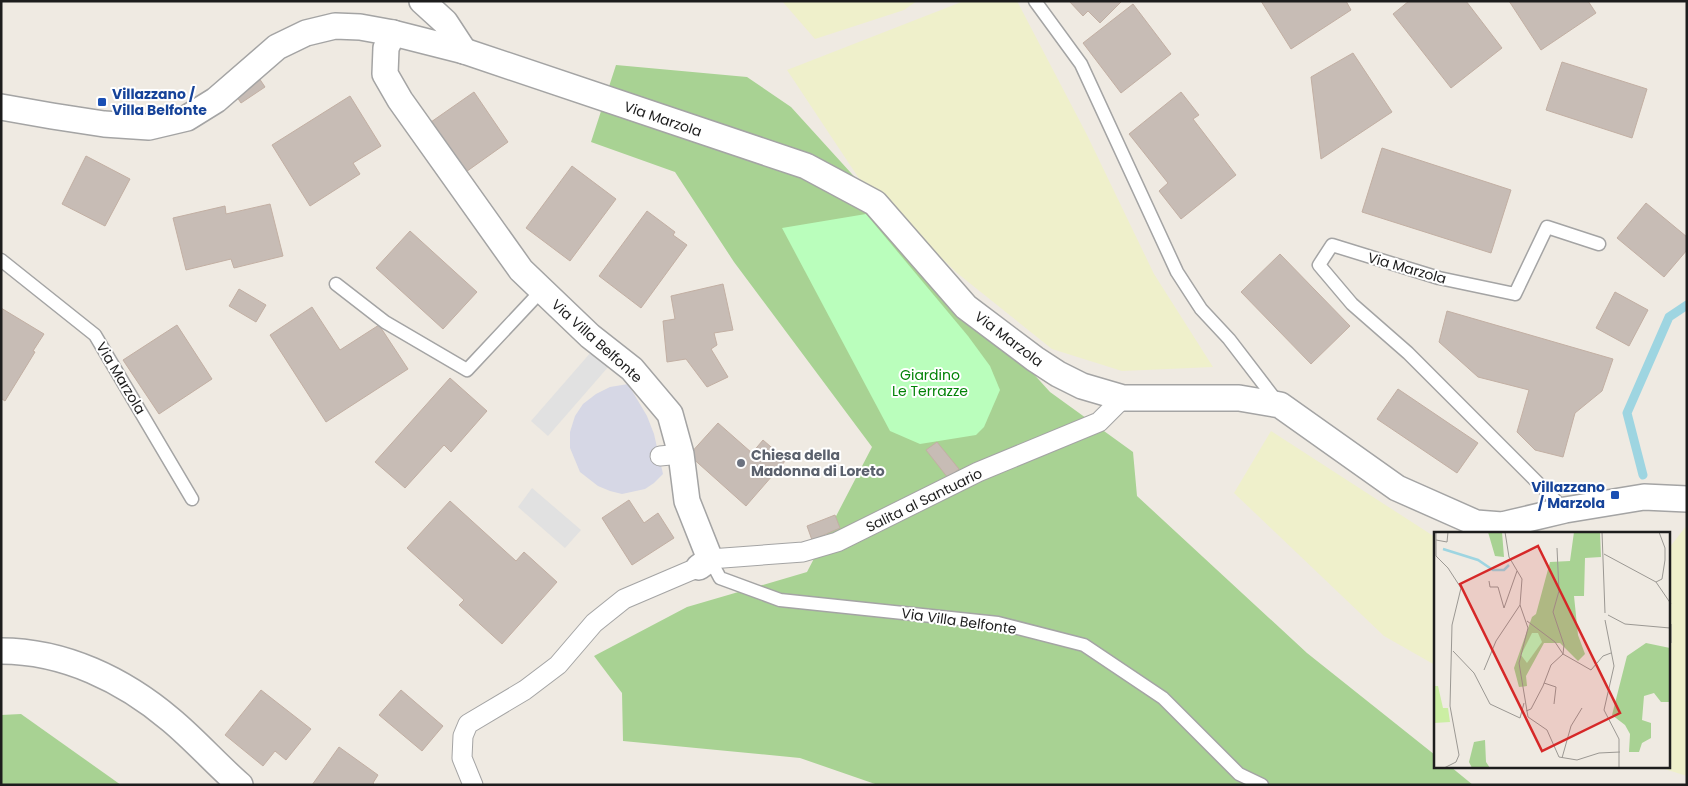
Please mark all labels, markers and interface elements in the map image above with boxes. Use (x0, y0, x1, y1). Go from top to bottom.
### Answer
place label: Villazzano / Villa Belfonte (112, 84, 207, 120)
marker: Villazzano / Villa Belfonte (96, 96, 108, 108)
street label: Via Marzola (621, 96, 705, 142)
street label: Via Marzola (1365, 247, 1449, 289)
street label: Via Villa Belfonte (547, 295, 647, 387)
street label: Via Marzola (971, 307, 1047, 371)
street label: Via Marzola (92, 338, 150, 418)
park label: Giardino Le Terrazze (892, 365, 968, 401)
place label: Chiesa della Madonna di Loreto (751, 445, 885, 481)
marker: Chiesa della Madonna di Loreto (735, 457, 747, 469)
street label: Salita al Santuario (862, 463, 986, 537)
place label: Villazzano / Marzola (1531, 477, 1605, 513)
marker: Villazzano / Marzola (1609, 489, 1621, 501)
inset map (1434, 532, 1670, 768)
street label: Via Villa Belfonte (900, 603, 1018, 639)

